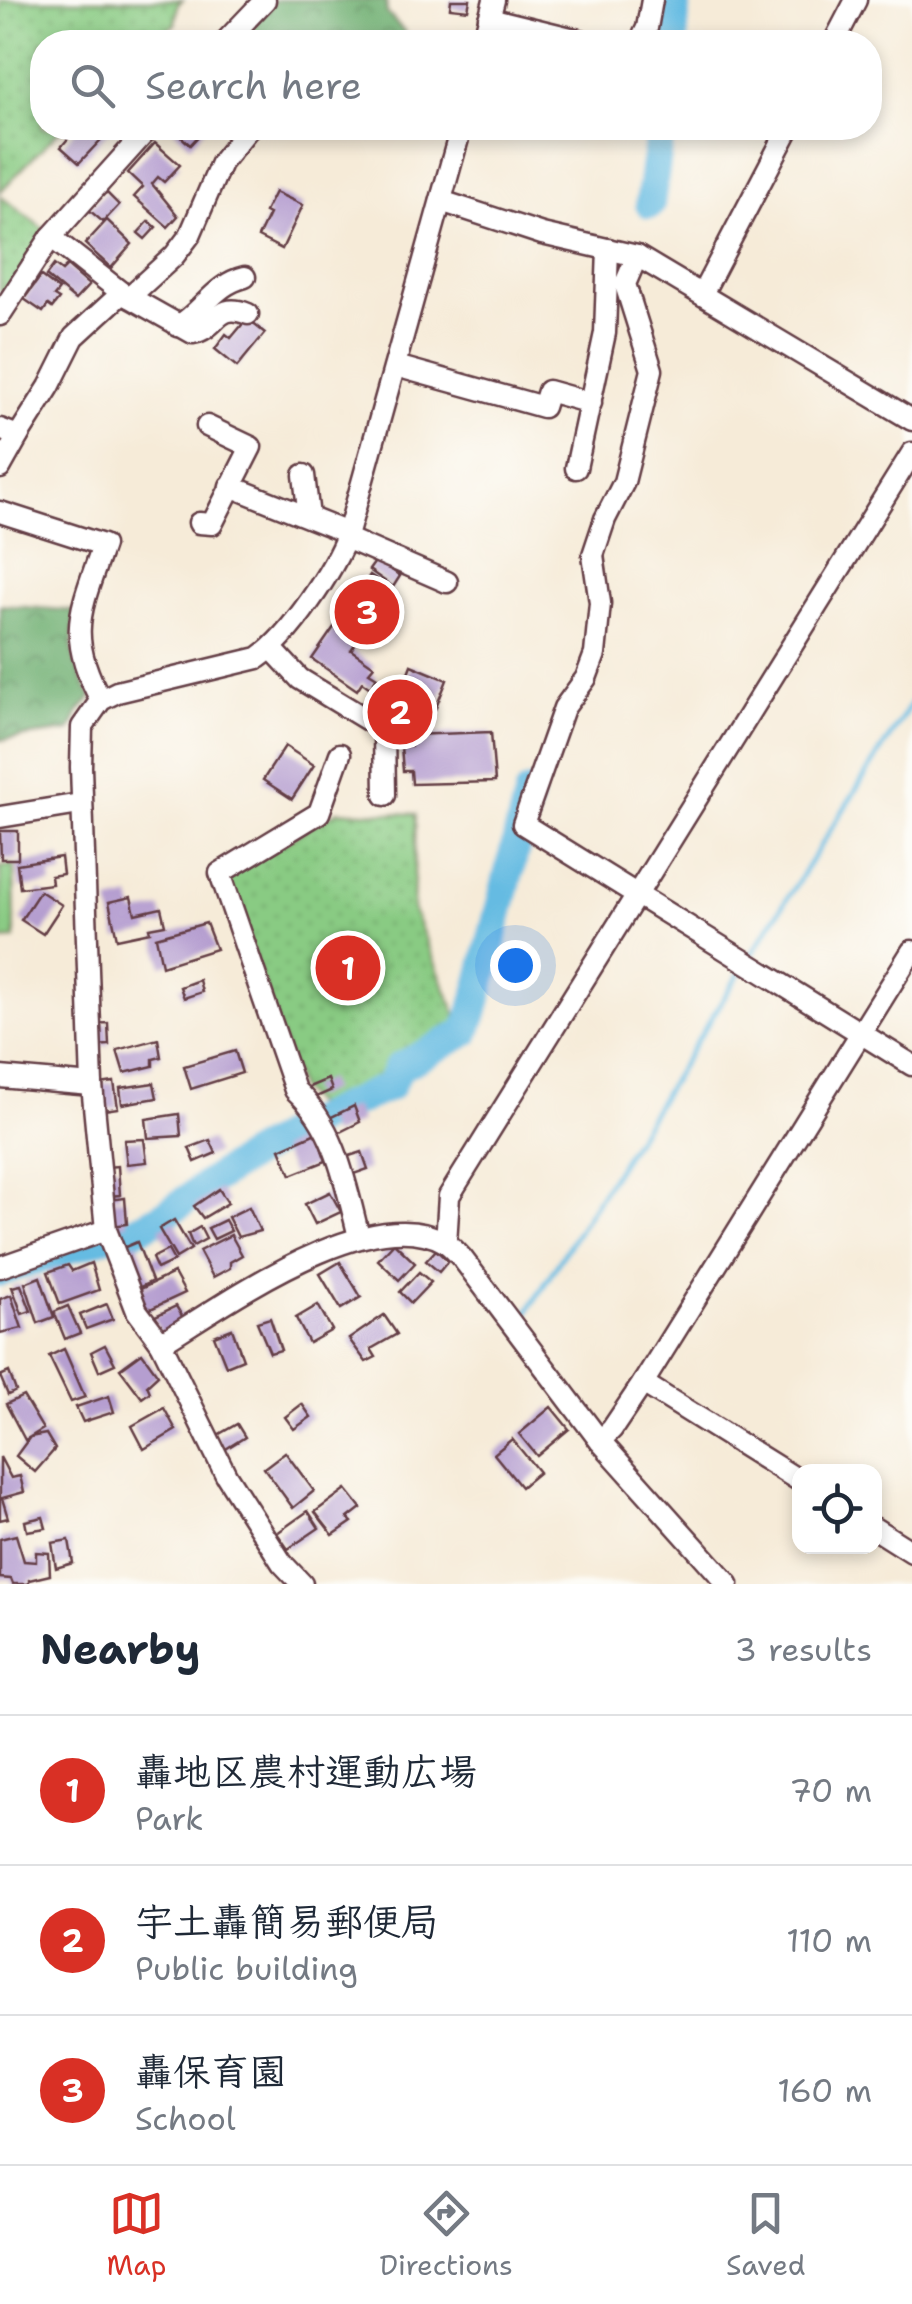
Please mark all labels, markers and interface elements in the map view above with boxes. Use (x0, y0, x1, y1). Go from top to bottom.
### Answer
search box (30, 30, 882, 140)
icon: search (65, 58, 120, 113)
text: Search here (145, 60, 362, 111)
pin: 3 (334, 574, 400, 650)
pin: 2 (368, 674, 432, 750)
pin: 1 (316, 930, 380, 1006)
your location (490, 940, 541, 991)
map controls (792, 1464, 882, 1554)
button: locate (792, 1464, 882, 1554)
text: Nearby (40, 1621, 200, 1677)
text: 3 results (735, 1628, 872, 1671)
text: 轟地区農村運動広場 (135, 1746, 477, 1797)
text: 1 (65, 1769, 80, 1812)
text: 70 m (789, 1769, 872, 1812)
text: Park (135, 1797, 204, 1840)
text: 宇土轟簡易郵便局 (135, 1896, 439, 1947)
text: 2 (61, 1919, 84, 1962)
text: 110 m (786, 1919, 872, 1962)
text: Public building (135, 1947, 358, 1990)
text: 轟保育園 (135, 2046, 287, 2097)
text: 3 (61, 2069, 84, 2112)
text: 160 m (777, 2069, 872, 2112)
text: School (135, 2097, 236, 2140)
tab: Map (107, 2186, 166, 2284)
tab: Directions (379, 2186, 513, 2284)
tab: Saved (726, 2186, 805, 2284)

